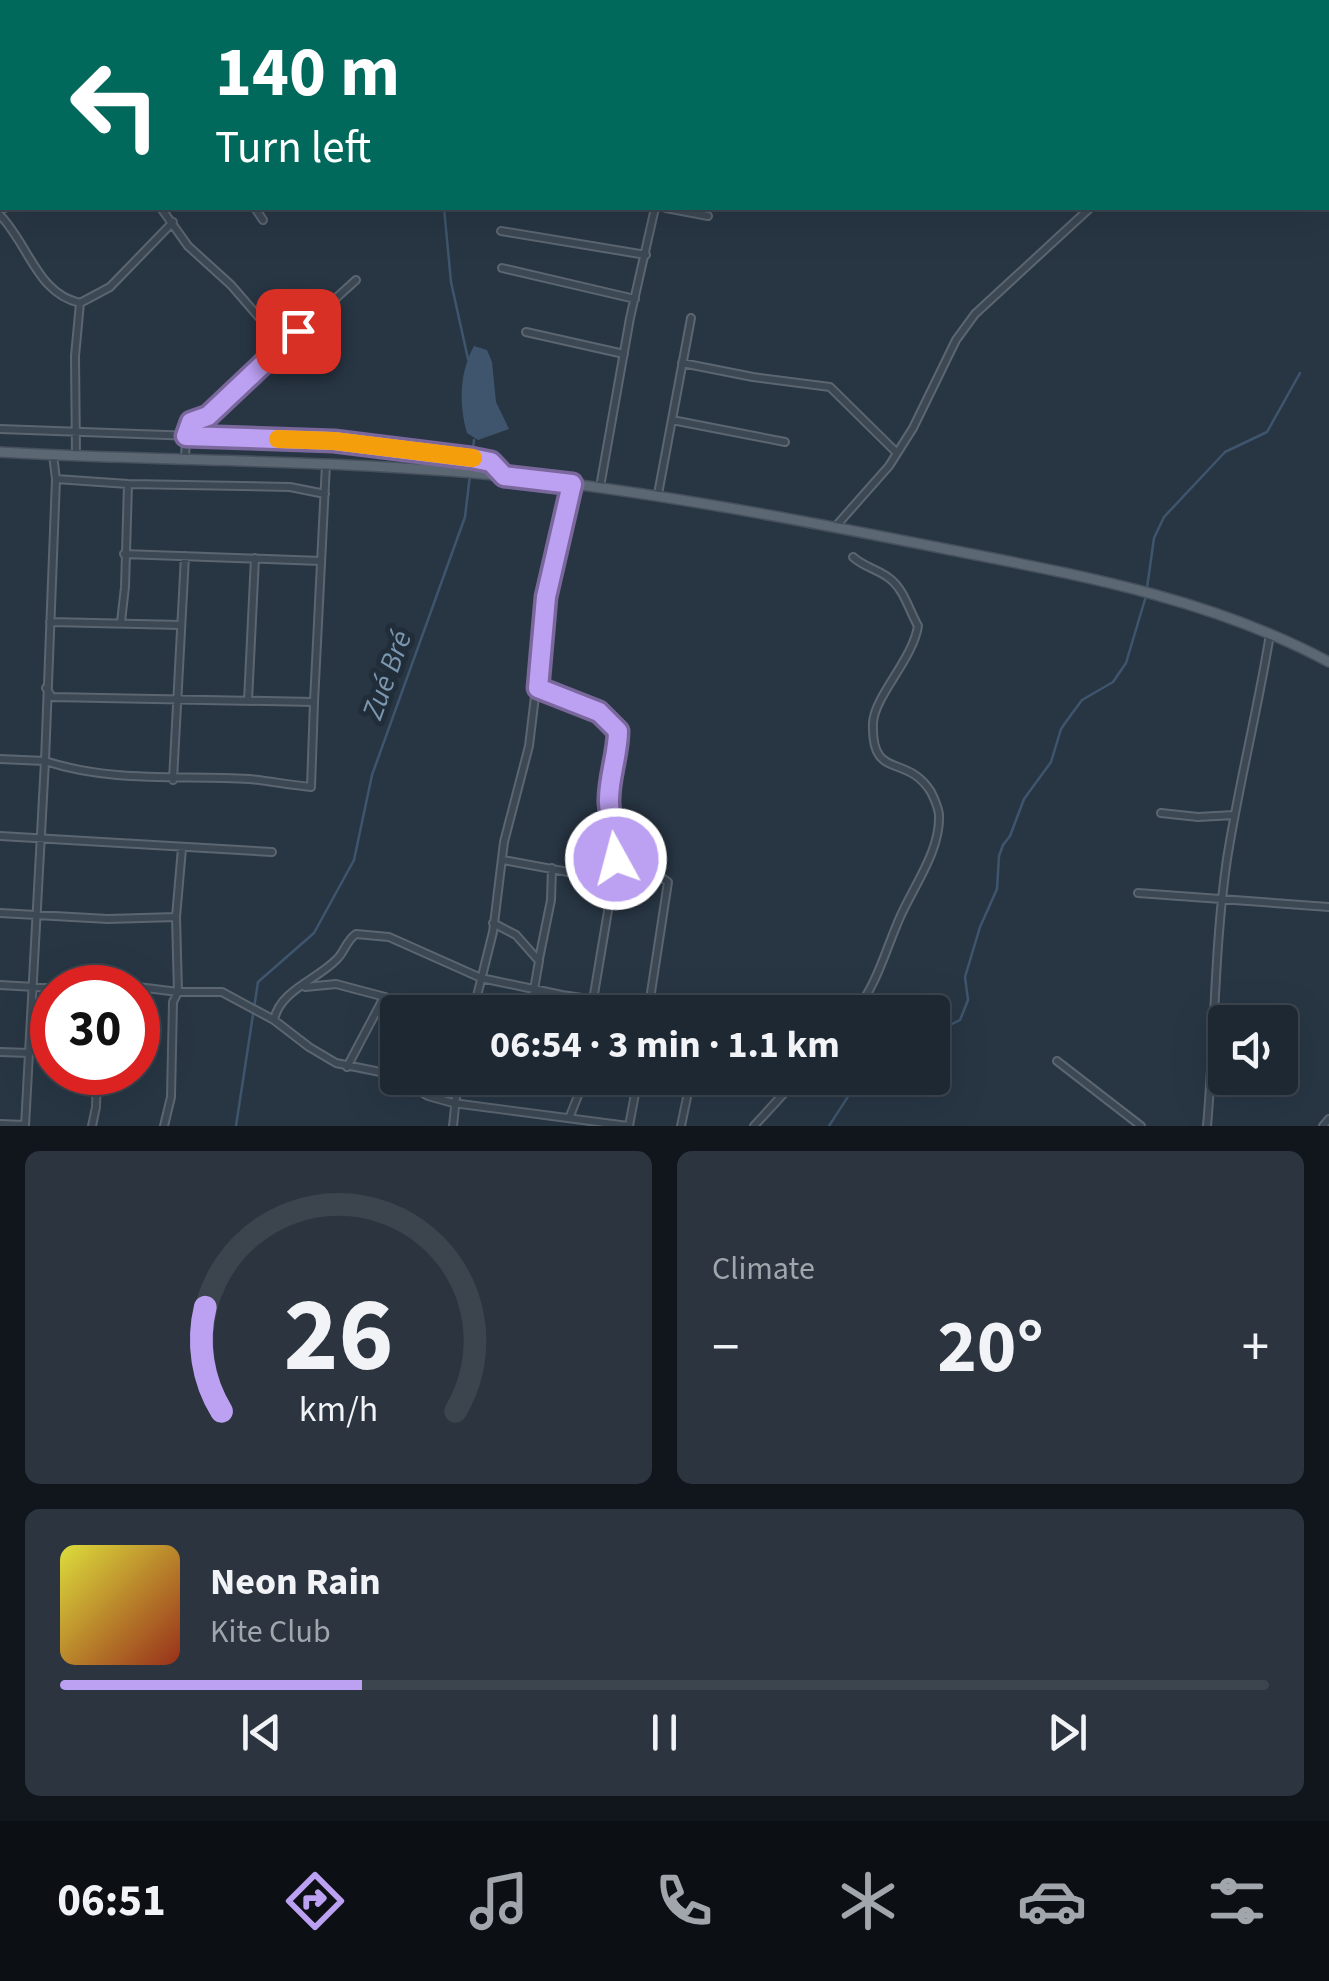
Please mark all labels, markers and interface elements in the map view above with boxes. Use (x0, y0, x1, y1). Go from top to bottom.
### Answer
text: 140 m (215, 23, 400, 123)
icon: left (50, 40, 180, 170)
text: Turn left (215, 116, 371, 180)
pin (256, 289, 341, 374)
icon: arrive (271, 304, 326, 359)
water label: Zué Bré (351, 624, 423, 726)
position arrow (564, 807, 668, 911)
speed limit sign: 30 (30, 965, 160, 1095)
map controls (1208, 1005, 1298, 1095)
button: sound (1208, 1005, 1298, 1095)
text: 06:54 · 3 min · 1.1 km (490, 1018, 840, 1072)
text: Climate (712, 1246, 815, 1292)
text: 26 (284, 1263, 393, 1411)
text: 20° (937, 1294, 1044, 1401)
text: − (712, 1309, 739, 1387)
text: + (1242, 1309, 1269, 1387)
text: km/h (299, 1384, 378, 1435)
text: Neon Rain (210, 1555, 381, 1609)
text: Kite Club (210, 1609, 331, 1655)
icon: previous (234, 1705, 289, 1760)
icon: pause (637, 1705, 692, 1760)
icon: next (1040, 1705, 1095, 1760)
icon: directions (280, 1866, 350, 1936)
icon: music (464, 1866, 534, 1936)
icon: phone (649, 1866, 719, 1936)
icon: climate (833, 1866, 903, 1936)
icon: car (1017, 1866, 1087, 1936)
icon: filters (1202, 1866, 1272, 1936)
text: 06:51 (57, 1869, 166, 1933)

